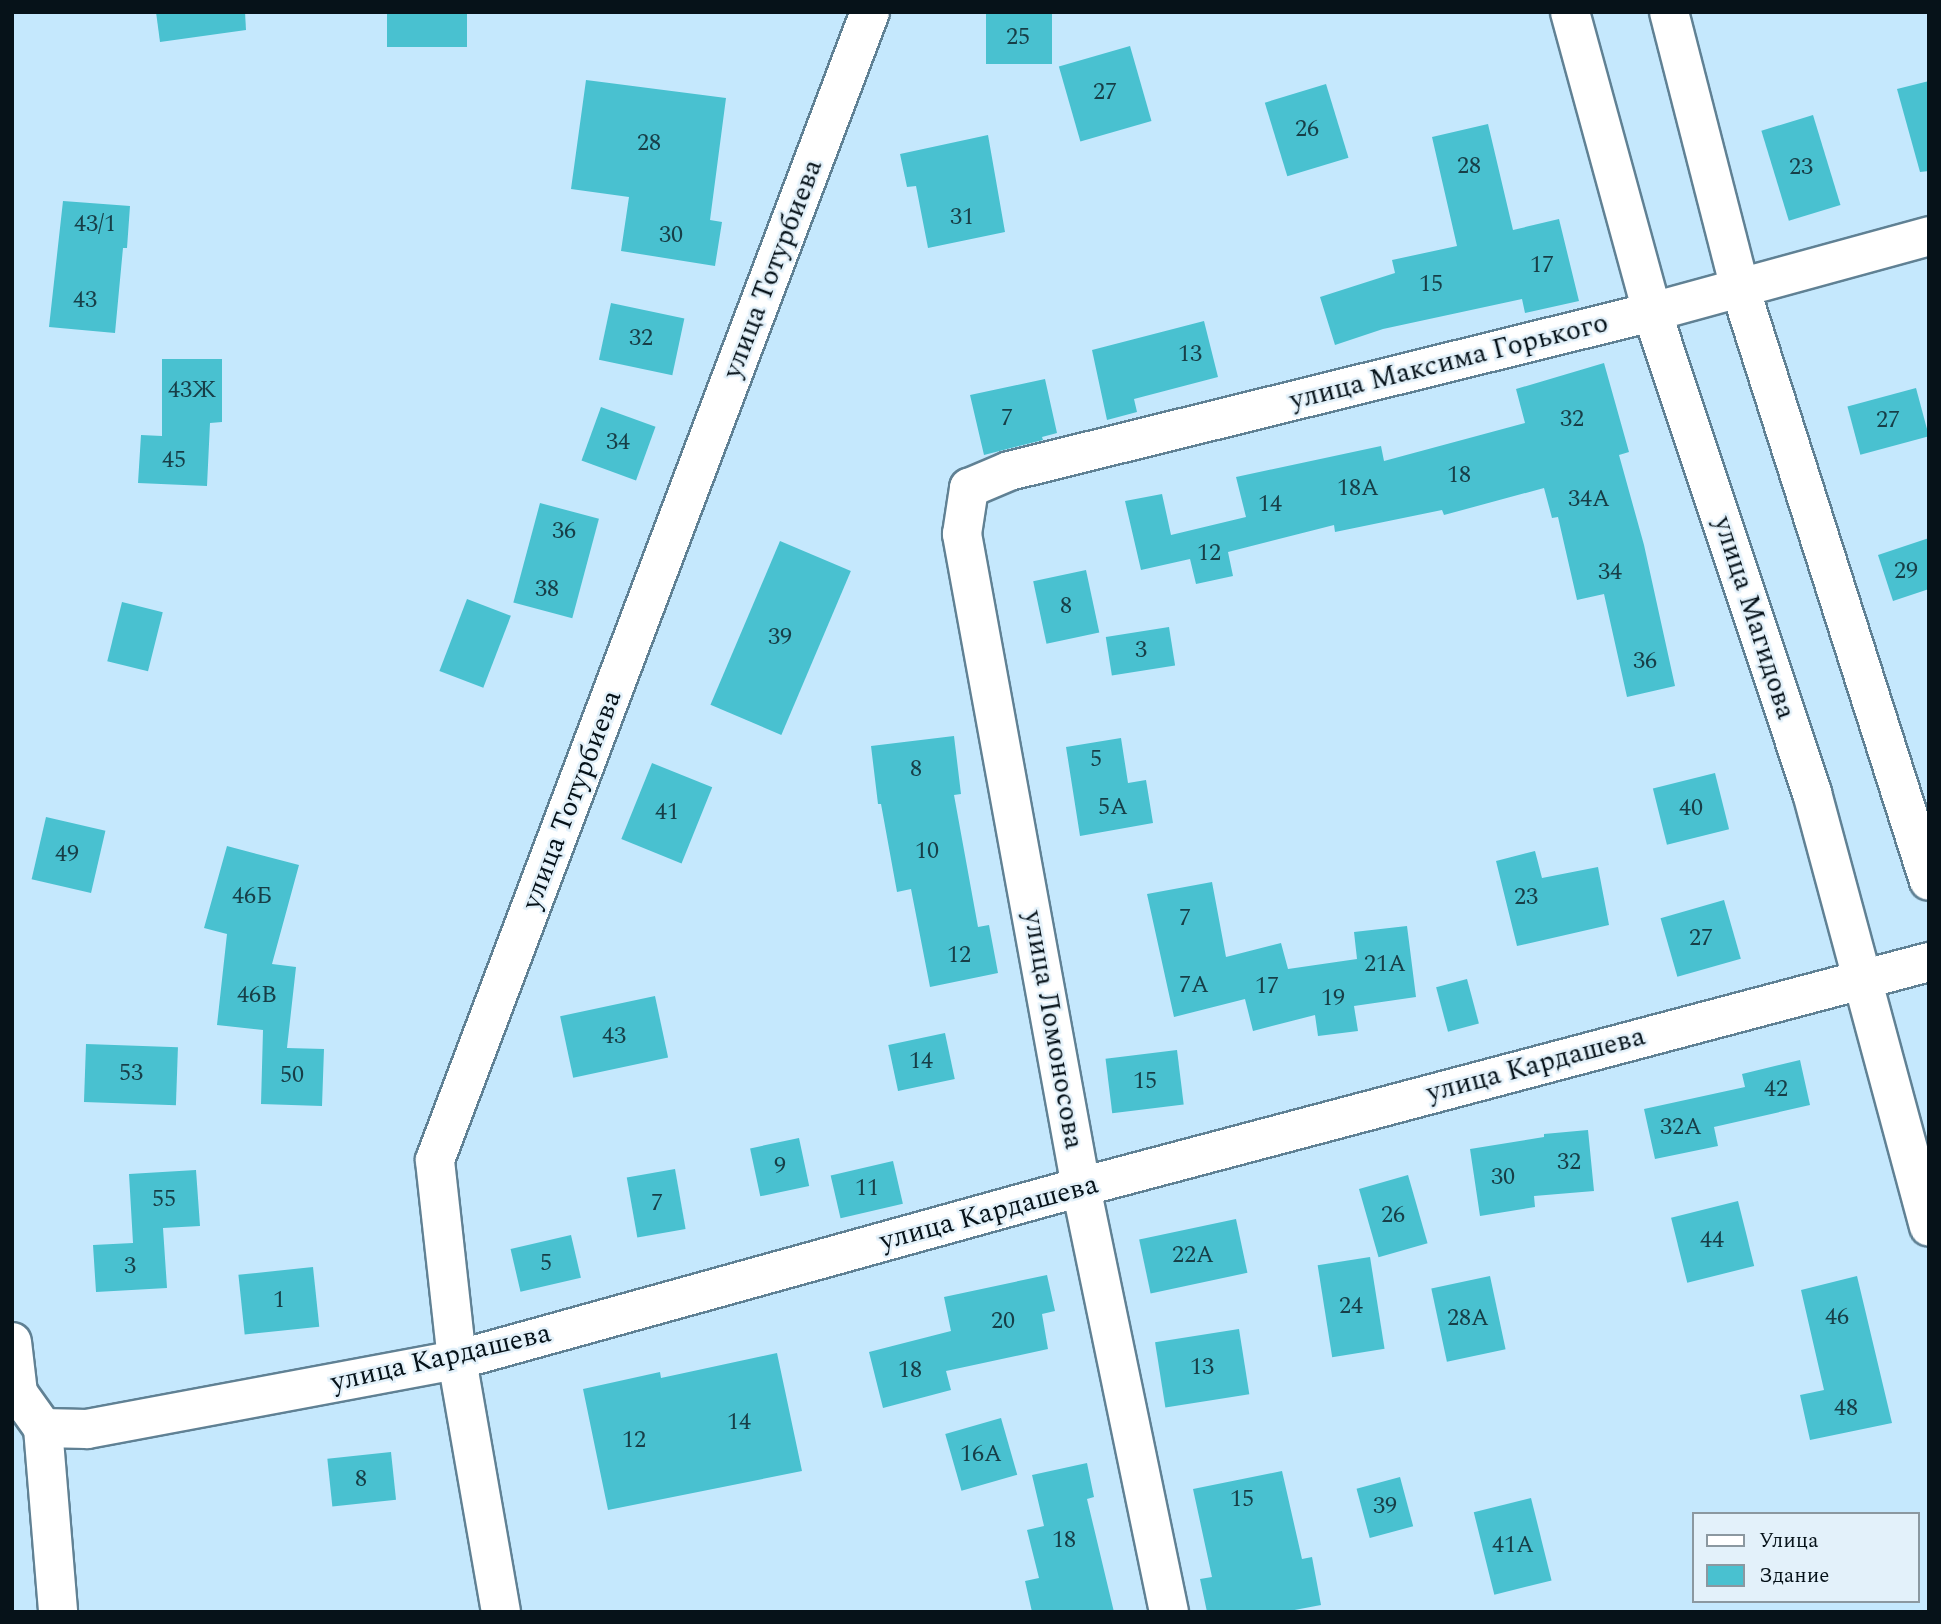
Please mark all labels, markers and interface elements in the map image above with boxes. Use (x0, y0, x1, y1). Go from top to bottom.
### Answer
house number: 25 (1006, 24, 1030, 52)
house number: 27 (1093, 79, 1117, 107)
house number: 26 (1295, 116, 1319, 144)
house number: 28 (637, 130, 661, 158)
house number: 28 (1457, 153, 1481, 181)
house number: 23 (1789, 154, 1813, 182)
street label: улица Тотурбиева (716, 155, 830, 383)
house number: 31 (950, 204, 974, 232)
house number: 43/1 (74, 211, 116, 239)
house number: 30 (659, 222, 683, 250)
house number: 17 (1530, 252, 1554, 280)
house number: 15 (1419, 271, 1443, 299)
house number: 43 (73, 287, 97, 315)
street label: улица Максима Горького (1286, 306, 1612, 418)
house number: 32 (629, 325, 653, 353)
house number: 13 (1178, 341, 1202, 369)
house number: 43Ж (168, 377, 216, 405)
house number: 7 (1001, 405, 1013, 433)
house number: 32 (1560, 406, 1584, 434)
house number: 27 (1876, 407, 1900, 435)
house number: 34 (606, 429, 630, 457)
house number: 45 (162, 447, 186, 475)
house number: 18 (1447, 462, 1471, 490)
house number: 18А (1337, 475, 1379, 503)
house number: 34А (1568, 486, 1610, 514)
house number: 14 (1258, 491, 1282, 519)
street label: улица Магидова (1705, 512, 1803, 724)
house number: 36 (552, 518, 576, 546)
house number: 12 (1197, 540, 1221, 568)
house number: 29 (1894, 558, 1918, 586)
house number: 34 (1598, 559, 1622, 587)
house number: 38 (535, 576, 559, 604)
house number: 8 (1060, 593, 1072, 621)
house number: 39 (768, 624, 792, 652)
house number: 3 (1135, 637, 1147, 665)
house number: 36 (1633, 648, 1657, 676)
street label: улица Тотурбиева (515, 686, 629, 914)
house number: 5 (1090, 746, 1102, 774)
house number: 8 (910, 756, 922, 784)
house number: 5А (1098, 794, 1128, 822)
house number: 40 (1679, 795, 1703, 823)
house number: 41 (655, 799, 679, 827)
house number: 10 (915, 838, 939, 866)
house number: 49 (55, 841, 79, 869)
house number: 46Б (232, 883, 272, 911)
house number: 23 (1514, 884, 1538, 912)
house number: 7 (1179, 905, 1191, 933)
street label: улица Ломоносова (1015, 908, 1091, 1152)
house number: 27 (1689, 925, 1713, 953)
house number: 12 (947, 942, 971, 970)
house number: 21А (1364, 951, 1406, 979)
house number: 7А (1179, 972, 1209, 1000)
house number: 17 (1255, 973, 1279, 1001)
house number: 46В (237, 982, 277, 1010)
house number: 19 (1321, 985, 1345, 1013)
street label: улица Кардашева (1423, 1020, 1649, 1110)
house number: 43 (602, 1023, 626, 1051)
house number: 14 (909, 1048, 933, 1076)
house number: 53 (119, 1060, 143, 1088)
house number: 50 (280, 1062, 304, 1090)
house number: 15 (1133, 1068, 1157, 1096)
house number: 42 (1764, 1076, 1788, 1104)
house number: 32А (1660, 1114, 1702, 1142)
house number: 32 (1557, 1149, 1581, 1177)
house number: 9 (774, 1153, 786, 1181)
house number: 30 (1491, 1164, 1515, 1192)
street label: улица Кардашева (876, 1168, 1102, 1258)
house number: 11 (855, 1175, 879, 1203)
house number: 55 (152, 1186, 176, 1214)
house number: 7 (651, 1190, 663, 1218)
house number: 26 (1381, 1202, 1405, 1230)
house number: 44 (1700, 1227, 1724, 1255)
house number: 22А (1172, 1242, 1214, 1270)
house number: 5 (540, 1250, 552, 1278)
house number: 3 (124, 1253, 136, 1281)
house number: 1 (273, 1287, 285, 1315)
house number: 24 (1339, 1293, 1363, 1321)
house number: 46 (1825, 1304, 1849, 1332)
house number: 28А (1447, 1305, 1489, 1333)
house number: 20 (991, 1308, 1015, 1336)
street label: улица Кардашева (328, 1316, 554, 1400)
house number: 13 (1190, 1354, 1214, 1382)
house number: 18 (898, 1357, 922, 1385)
house number: 48 (1834, 1395, 1858, 1423)
house number: 14 (727, 1409, 751, 1437)
house number: 12 (622, 1427, 646, 1455)
house number: 16А (960, 1441, 1002, 1469)
house number: 8 (355, 1466, 367, 1494)
house number: 15 (1230, 1486, 1254, 1514)
house number: 39 (1373, 1493, 1397, 1521)
legend (1692, 1512, 1920, 1603)
text: Улица (1759, 1525, 1818, 1557)
house number: 18 (1052, 1527, 1076, 1555)
house number: 41А (1492, 1532, 1534, 1560)
text: Здание (1759, 1560, 1829, 1592)

